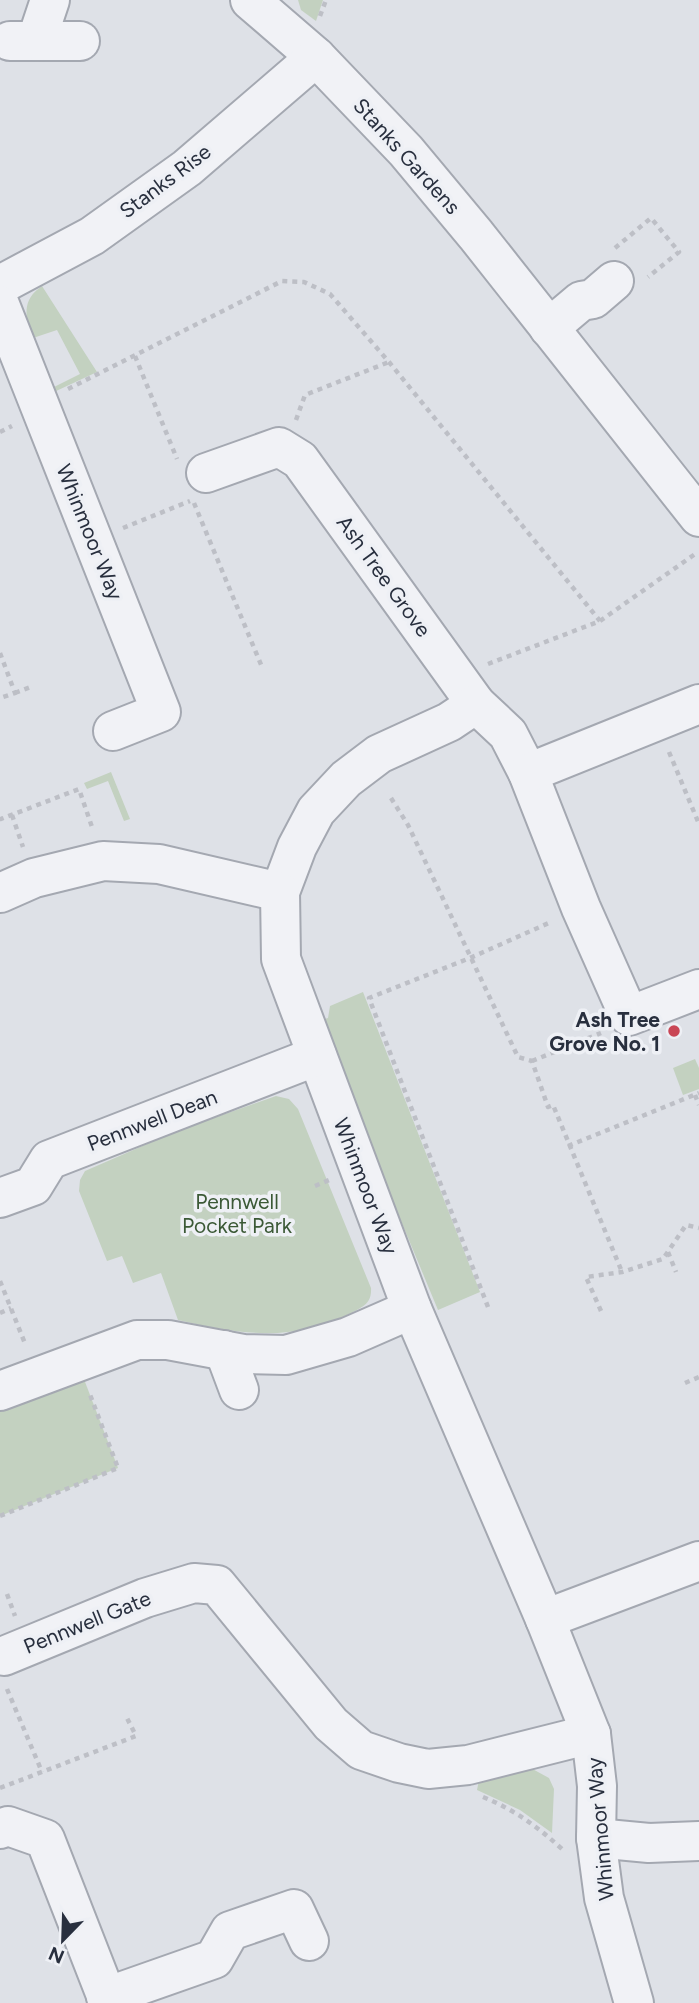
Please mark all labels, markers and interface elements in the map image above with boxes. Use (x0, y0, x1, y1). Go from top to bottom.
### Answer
street label: Stanks Gardens (348, 93, 466, 219)
street label: Stanks Rise (114, 139, 216, 223)
street label: Whinmoor Way (51, 461, 129, 603)
street label: Ash Tree Grove (332, 510, 436, 642)
place label: Ash Tree Grove No. 1 (549, 1007, 660, 1056)
marker: Ash Tree Grove No. 1 (666, 1023, 682, 1039)
street label: Pennwell Dean (83, 1084, 221, 1156)
street label: Whinmoor Way (329, 1114, 403, 1258)
park label: Pennwell Pocket Park (182, 1189, 293, 1238)
street label: Pennwell Gate (20, 1585, 154, 1659)
street label: Whinmoor Way (581, 1756, 619, 1902)
north arrow (28, 1905, 98, 1975)
text: N (45, 1942, 68, 1969)

